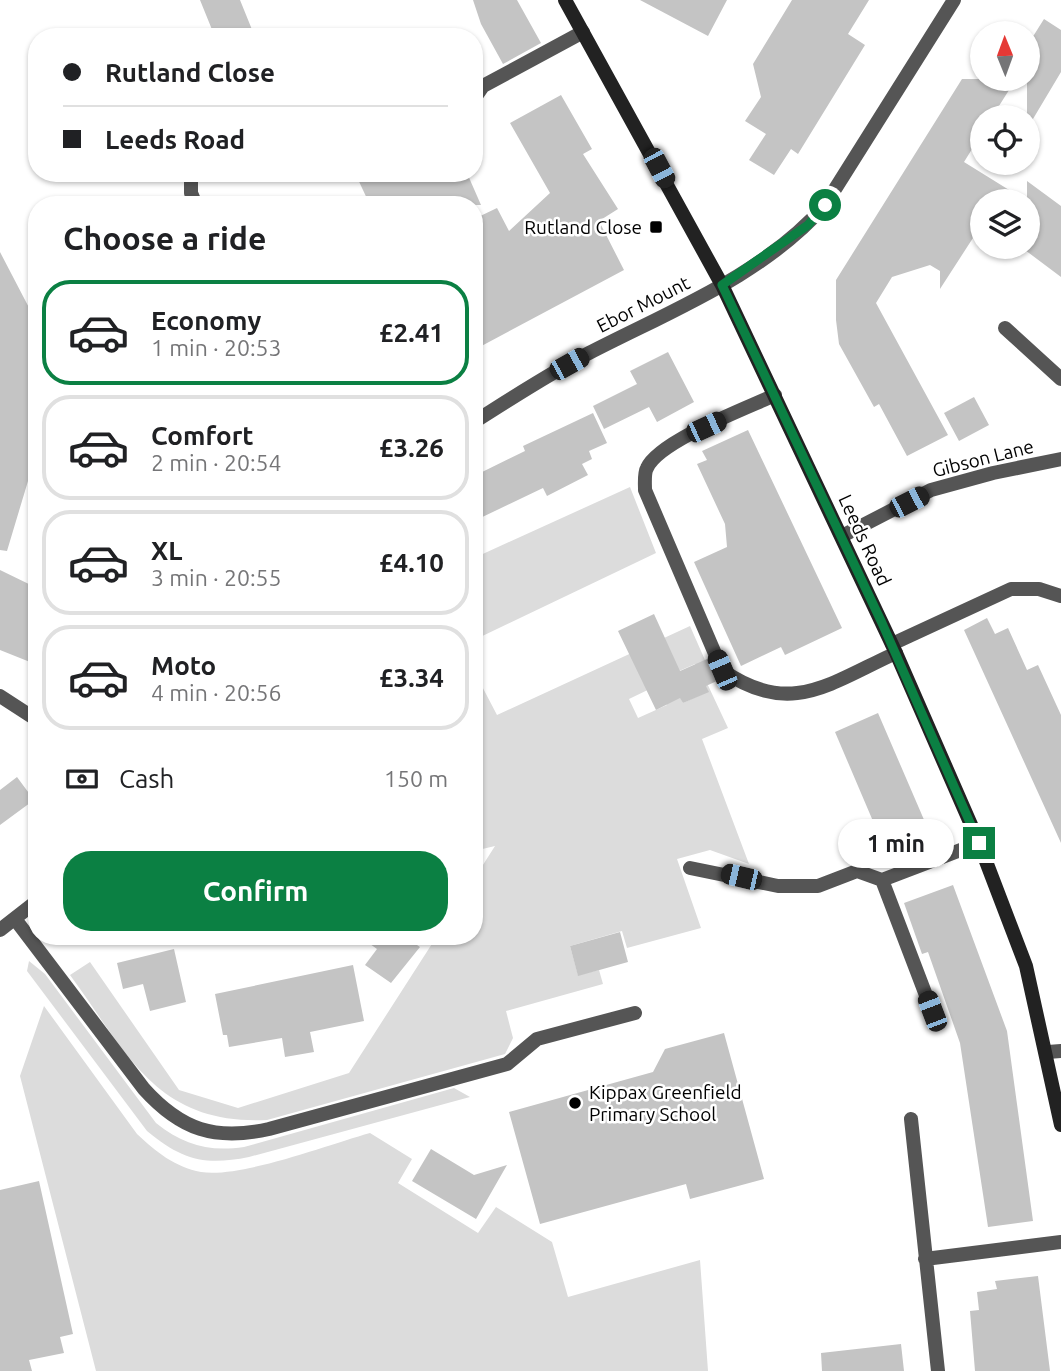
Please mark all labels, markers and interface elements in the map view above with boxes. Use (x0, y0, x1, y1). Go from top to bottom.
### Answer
north arrow (970, 21, 1040, 91)
map controls (970, 21, 1040, 259)
text: Rutland Close (105, 58, 275, 87)
button: locate (970, 105, 1040, 175)
text: Leeds Road (105, 125, 245, 154)
car (640, 145, 679, 191)
route start (809, 189, 841, 221)
button: layers (970, 189, 1040, 259)
place label: Rutland Close (524, 216, 642, 238)
marker: Rutland Close (648, 219, 664, 235)
text: Choose a ride (63, 220, 266, 256)
street label: Ebor Mount (593, 271, 694, 337)
icon: car (67, 301, 130, 364)
text: Economy (151, 306, 261, 335)
text: £2.41 (379, 318, 444, 347)
text: 1 min · 20:53 (151, 335, 282, 360)
car (546, 345, 593, 383)
car (683, 409, 730, 445)
icon: car (67, 416, 130, 479)
text: Comfort (151, 421, 254, 450)
text: £3.26 (379, 433, 444, 462)
street label: Gibson Lane (930, 435, 1036, 481)
text: 2 min · 20:54 (151, 450, 282, 475)
car (886, 483, 933, 521)
street label: Leeds Road (834, 491, 896, 589)
icon: car (67, 531, 130, 594)
text: XL (151, 536, 182, 565)
text: £4.10 (379, 548, 444, 577)
text: 3 min · 20:55 (151, 565, 282, 590)
icon: car (67, 646, 130, 709)
car (705, 647, 740, 693)
text: Moto (151, 651, 216, 680)
text: £3.34 (379, 663, 444, 692)
text: 4 min · 20:56 (151, 680, 282, 705)
icon: cash (63, 760, 101, 798)
text: Cash (119, 764, 174, 793)
text: 150 m (384, 766, 448, 791)
callout: 1 min (839, 818, 954, 868)
route end (963, 827, 995, 859)
text: 1 min (867, 831, 925, 856)
button: Confirm (63, 851, 448, 931)
car (719, 862, 764, 892)
car (915, 988, 950, 1034)
place label: Kippax Greenfield Primary School (589, 1081, 742, 1125)
marker: Kippax Greenfield Primary School (567, 1095, 583, 1111)

